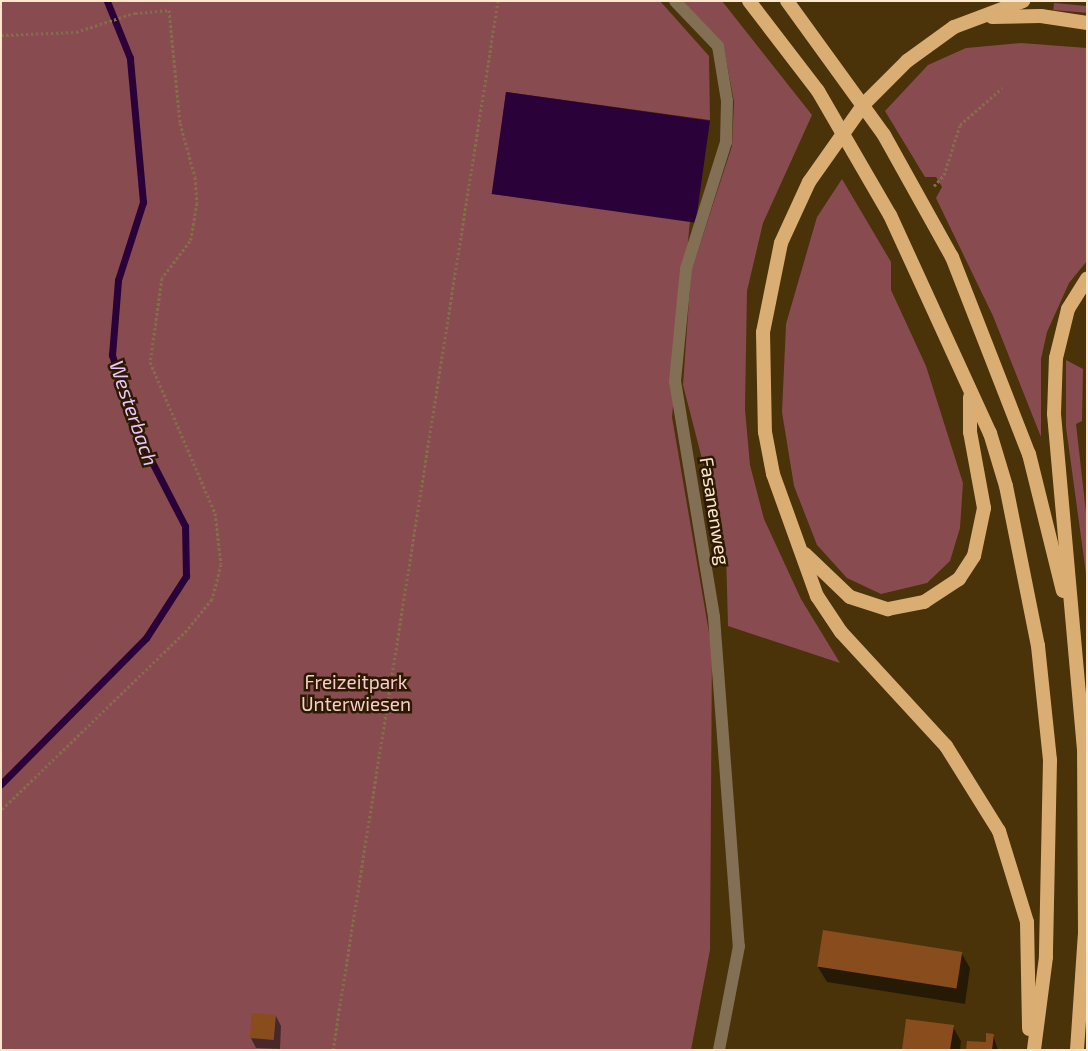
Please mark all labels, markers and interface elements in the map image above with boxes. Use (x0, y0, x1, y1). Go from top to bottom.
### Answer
water label: Westerbach (105, 357, 163, 469)
street label: Fasanenweg (695, 455, 735, 567)
park label: Freizeitpark Unterwiesen (301, 671, 411, 715)

